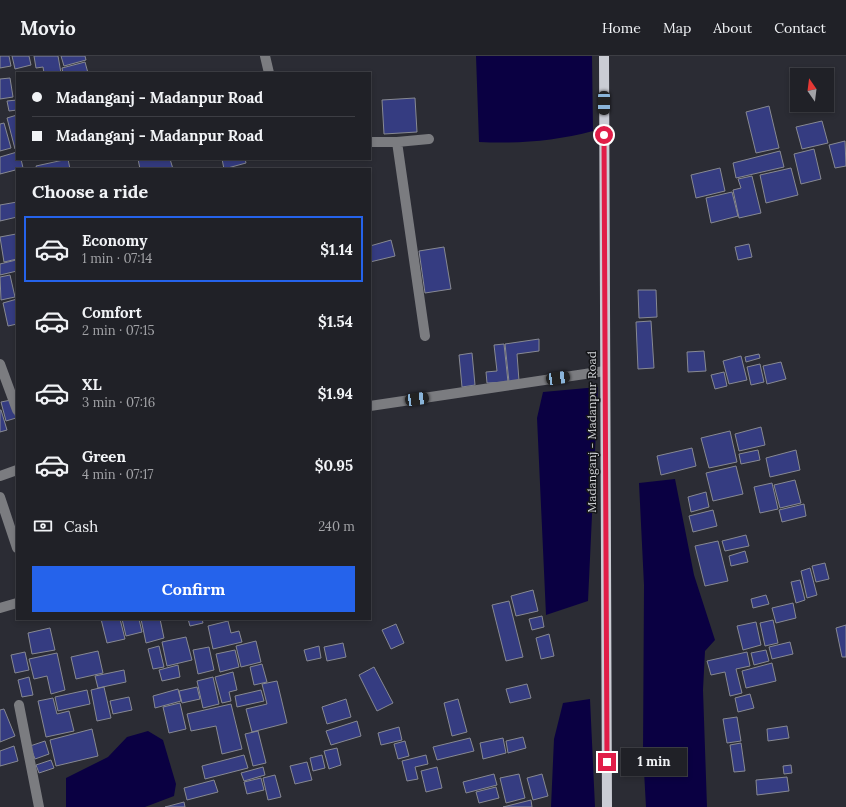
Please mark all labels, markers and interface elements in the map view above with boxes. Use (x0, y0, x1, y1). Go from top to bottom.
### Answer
text: Movio (20, 16, 76, 40)
text: Home (602, 19, 641, 37)
text: Map (663, 19, 691, 37)
text: About (713, 19, 752, 37)
text: Contact (774, 19, 826, 37)
north arrow (790, 68, 834, 112)
map controls (790, 68, 834, 112)
text: Madanganj - Madanpur Road (56, 88, 263, 107)
car (598, 91, 610, 115)
text: Madanganj - Madanpur Road (56, 126, 263, 145)
route start (595, 126, 613, 144)
text: Choose a ride (32, 180, 148, 203)
icon: car (34, 231, 70, 267)
text: Economy (82, 231, 147, 250)
text: $1.14 (320, 240, 353, 259)
text: 1 min · 07:14 (82, 250, 152, 267)
icon: car (34, 303, 70, 339)
text: Comfort (82, 303, 142, 322)
text: $1.54 (318, 312, 353, 331)
text: 2 min · 07:15 (82, 322, 155, 339)
street label: Madanganj - Madanpur Road (584, 351, 599, 513)
car (545, 370, 571, 386)
icon: car (34, 375, 70, 411)
text: XL (82, 375, 102, 394)
text: $1.94 (318, 384, 353, 403)
car (404, 391, 430, 407)
text: 3 min · 07:16 (82, 394, 155, 411)
icon: car (34, 447, 70, 483)
text: Green (82, 447, 126, 466)
text: $0.95 (315, 456, 353, 475)
text: 4 min · 07:17 (82, 466, 153, 483)
icon: cash (32, 515, 54, 537)
text: Cash (64, 517, 98, 536)
text: 240 m (318, 518, 355, 535)
button: Confirm (32, 566, 355, 612)
callout: 1 min (621, 748, 687, 776)
route end (598, 753, 616, 771)
text: 1 min (637, 753, 671, 770)

